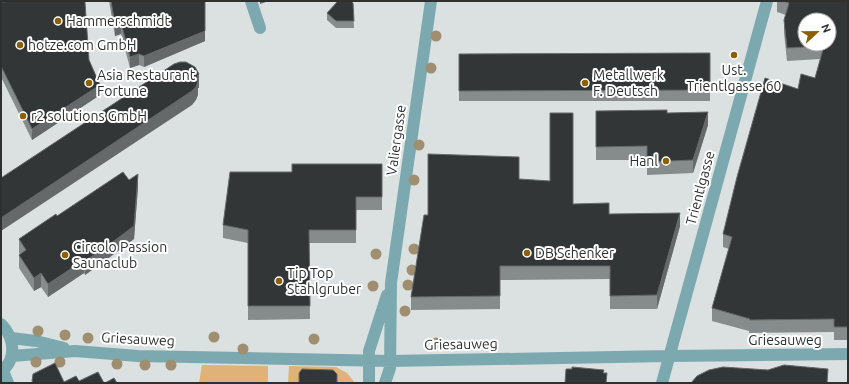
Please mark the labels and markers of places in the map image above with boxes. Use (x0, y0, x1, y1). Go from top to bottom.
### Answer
place label: Hammerschmidt (66, 13, 170, 29)
marker: Hammerschmidt (53, 16, 63, 26)
place label: hotze.com GmbH (28, 37, 136, 53)
marker: hotze.com GmbH (15, 40, 25, 50)
marker: Ust. Trientlgasse 60 (729, 50, 739, 60)
place label: Ust. Trientlgasse 60 (686, 62, 782, 94)
place label: Asia Restaurant Fortune (97, 67, 196, 99)
place label: Metallwerk F. Deutsch (593, 67, 664, 99)
marker: Asia Restaurant Fortune (84, 78, 94, 88)
marker: Metallwerk F. Deutsch (580, 78, 590, 88)
place label: r2 solutions GmbH (31, 108, 147, 124)
marker: r2 solutions GmbH (18, 111, 28, 121)
place label: Hanl (629, 153, 658, 169)
marker: Hanl (661, 156, 671, 166)
place label: Circolo Passion Saunaclub (73, 239, 167, 271)
place label: DB Schenker (535, 245, 615, 261)
marker: DB Schenker (522, 248, 532, 258)
marker: Circolo Passion Saunaclub (60, 250, 70, 260)
place label: Tip Top Stahlgruber (287, 265, 362, 297)
marker: Tip Top Stahlgruber (274, 276, 284, 286)

